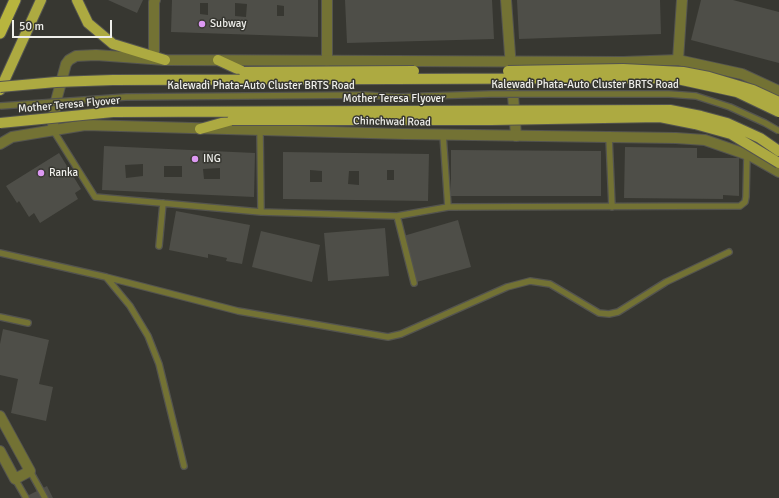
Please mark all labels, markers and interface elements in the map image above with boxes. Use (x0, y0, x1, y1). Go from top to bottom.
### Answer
scale bar (14, 12, 114, 38)
place label: Subway (210, 17, 246, 31)
text: 50 m (19, 19, 44, 34)
marker: Subway (197, 19, 207, 29)
street label: Kalewadi Phata-Auto Cluster BRTS Road (491, 78, 679, 92)
street label: Kalewadi Phata-Auto Cluster BRTS Road (167, 79, 355, 93)
street label: Mother Teresa Flyover (343, 92, 445, 106)
street label: Mother Teresa Flyover (17, 94, 121, 116)
street label: Chinchwad Road (353, 115, 431, 129)
place label: ING (203, 152, 221, 166)
marker: ING (190, 154, 200, 164)
place label: Ranka (49, 166, 78, 180)
marker: Ranka (36, 168, 46, 178)

